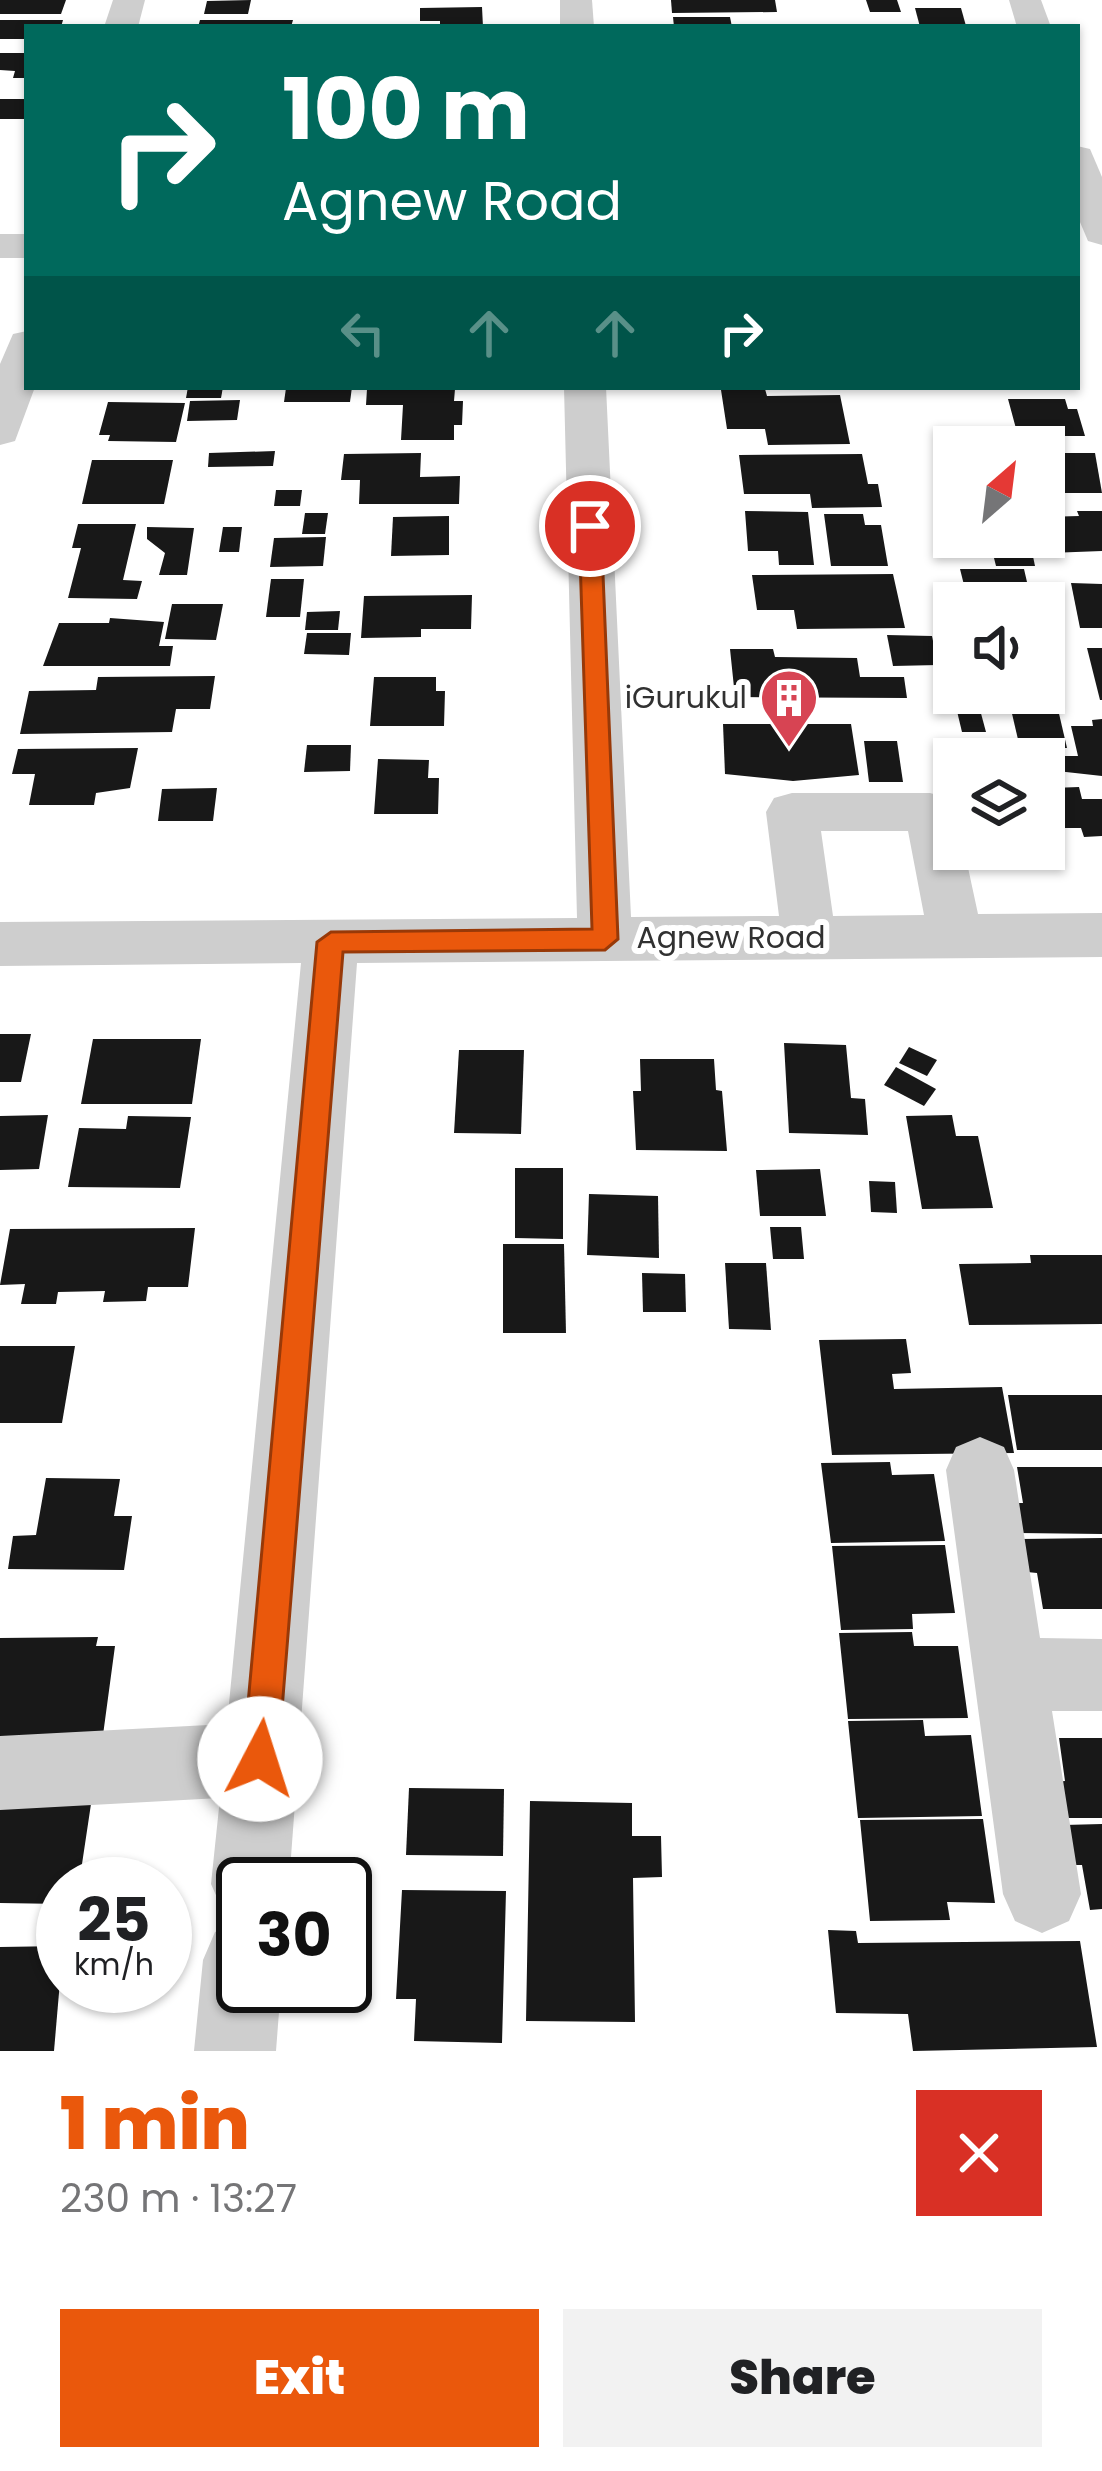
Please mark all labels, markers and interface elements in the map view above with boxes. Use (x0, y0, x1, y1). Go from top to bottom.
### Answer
text: 100 m (282, 51, 530, 168)
icon: right (84, 72, 240, 228)
text: Agnew Road (282, 163, 622, 239)
icon: left (330, 300, 396, 366)
icon: ahead (456, 300, 522, 366)
icon: ahead (582, 300, 648, 366)
icon: right (708, 300, 774, 366)
north arrow (933, 426, 1065, 558)
map controls (933, 426, 1065, 870)
pin (539, 475, 641, 577)
icon: arrive (557, 493, 623, 559)
button: sound (933, 582, 1065, 714)
building icon: iGurukul (758, 667, 820, 749)
place label: iGurukul (625, 676, 747, 719)
button: layers (933, 738, 1065, 870)
street label: Agnew Road (637, 916, 825, 959)
position arrow (197, 1696, 323, 1822)
speed limit sign: 30 (216, 1857, 372, 2013)
text: 25 (77, 1878, 151, 1962)
text: km/h (74, 1943, 154, 1986)
text: 1 min (60, 2073, 250, 2174)
button: close (916, 2090, 1042, 2216)
text: 230 m · 13:27 (60, 2171, 297, 2226)
button: Exit (60, 2309, 539, 2447)
button: Share (563, 2309, 1042, 2447)

